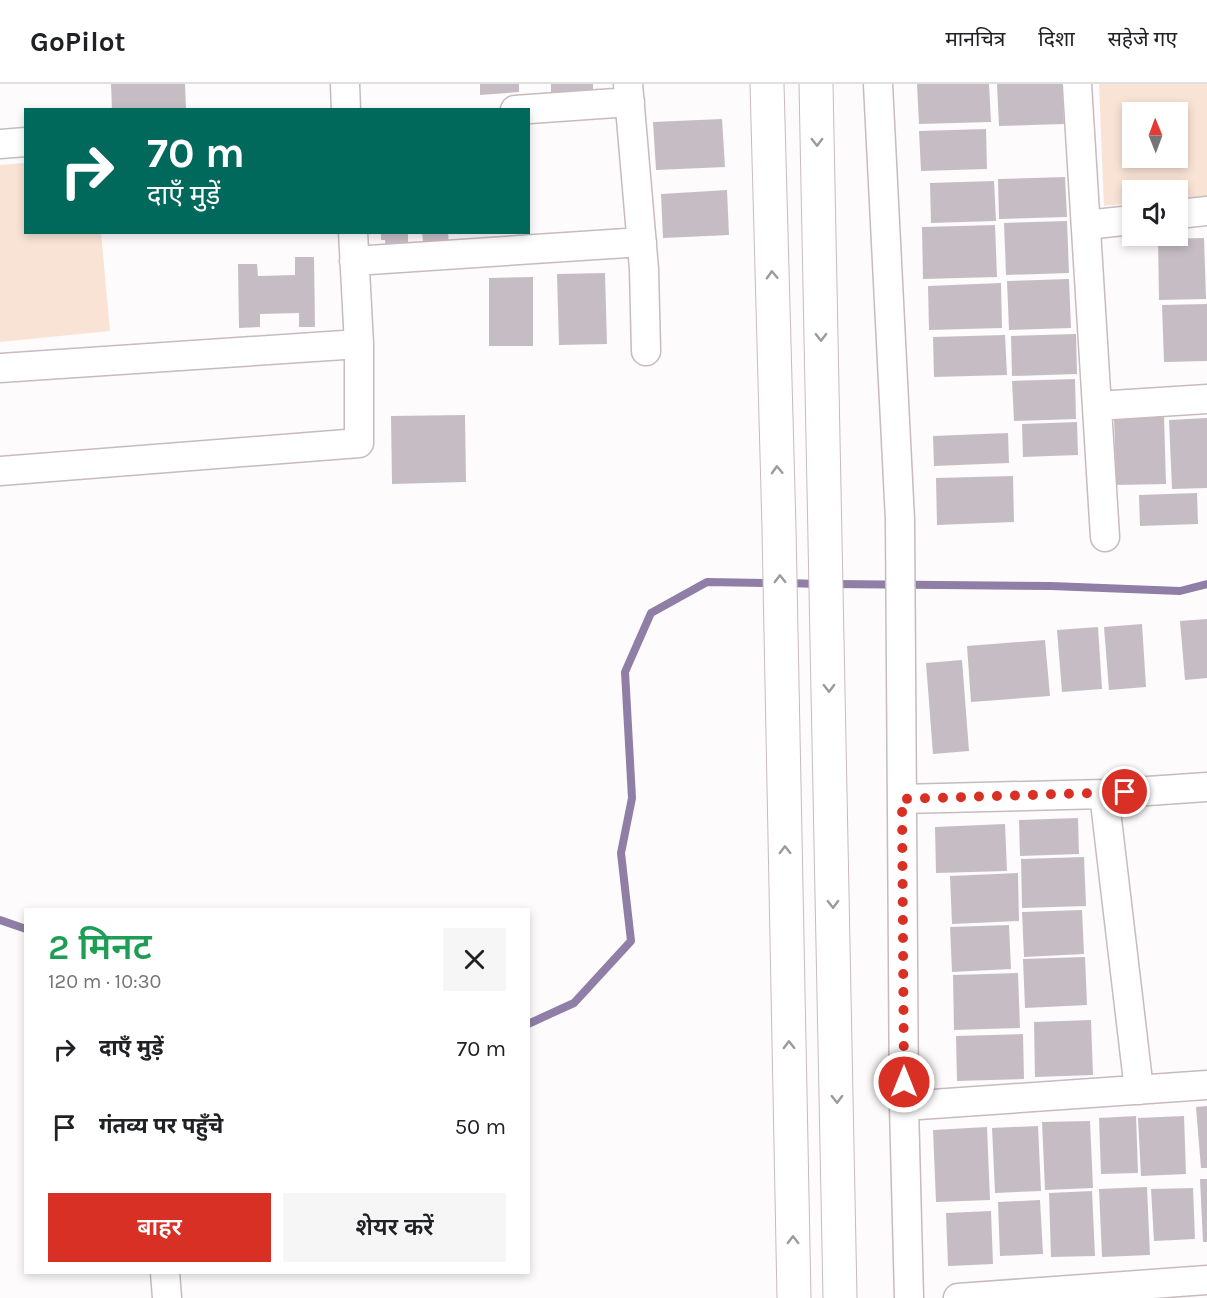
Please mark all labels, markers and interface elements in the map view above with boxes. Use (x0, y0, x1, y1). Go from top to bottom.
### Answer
text: GoPilot (30, 25, 126, 58)
text: मानचित्र (945, 27, 1005, 51)
text: दिशा (1038, 27, 1075, 51)
text: सहेजे गए (1108, 27, 1177, 51)
north arrow (1122, 102, 1188, 168)
map controls (1122, 102, 1188, 246)
text: 70 m (147, 128, 245, 178)
icon: right (48, 132, 126, 210)
one-way arrow (811, 138, 823, 147)
text: दाएँ मुड़ें (147, 179, 220, 211)
button: sound (1122, 180, 1188, 246)
one-way arrow (766, 271, 778, 280)
one-way arrow (815, 333, 828, 342)
one-way arrow (771, 466, 784, 475)
one-way arrow (774, 575, 786, 584)
one-way arrow (822, 684, 835, 693)
pin (1099, 766, 1150, 817)
icon: arrive (1108, 775, 1141, 808)
one-way arrow (779, 845, 791, 854)
one-way arrow (827, 900, 839, 909)
text: 2 मिनट (48, 926, 152, 968)
button: close (443, 928, 506, 991)
text: 120 m · 10:30 (48, 970, 161, 993)
icon: right (48, 1033, 81, 1066)
text: दाएँ मुड़ें (99, 1035, 164, 1061)
text: 70 m (457, 1036, 506, 1062)
one-way arrow (783, 1040, 795, 1049)
position arrow (872, 1050, 936, 1114)
one-way arrow (830, 1095, 843, 1104)
icon: arrive (48, 1111, 81, 1144)
text: गंतव्य पर पहुँचे (99, 1113, 223, 1139)
text: 50 m (455, 1114, 506, 1140)
button: बाहर (48, 1193, 271, 1262)
button: शेयर करें (283, 1193, 506, 1262)
one-way arrow (786, 1235, 799, 1244)

